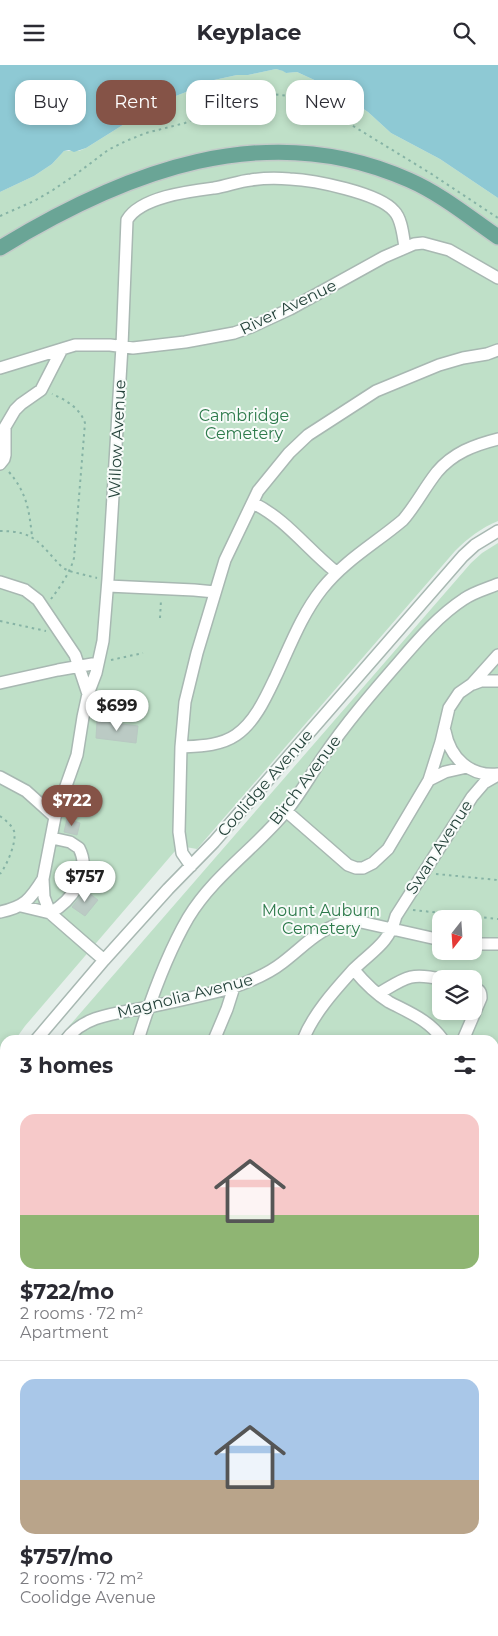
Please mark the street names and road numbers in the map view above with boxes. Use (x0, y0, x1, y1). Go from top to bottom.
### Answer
street label: River Avenue (237, 275, 339, 339)
street label: Willow Avenue (104, 379, 130, 499)
street label: Coolidge Avenue (213, 726, 317, 840)
street label: Birch Avenue (265, 732, 345, 828)
street label: Swan Avenue (402, 796, 476, 898)
street label: Magnolia Avenue (115, 970, 255, 1022)

